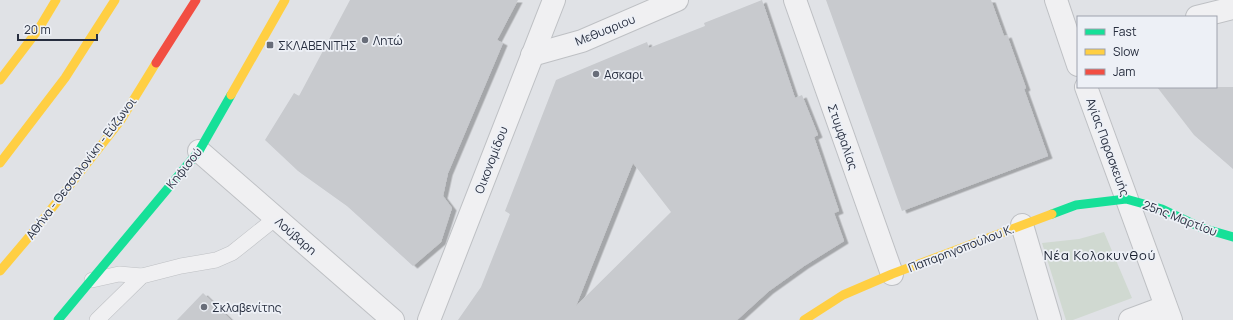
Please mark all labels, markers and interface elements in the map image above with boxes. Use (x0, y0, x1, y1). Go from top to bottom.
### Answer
street label: Μεθυαριου (572, 10, 638, 50)
scale bar (18, 16, 97, 42)
legend (1077, 16, 1217, 88)
text: 20 m (24, 21, 51, 38)
text: Fast (1113, 23, 1137, 40)
place label: Λητώ (373, 32, 403, 49)
marker: Λητώ (360, 35, 370, 45)
place label: ΣΚΛΑΒΕΝΙΤΗΣ (278, 37, 357, 54)
marker: ΣΚΛΑΒΕΝΙΤΗΣ (265, 40, 275, 50)
text: Slow (1113, 43, 1139, 60)
text: Jam (1113, 63, 1135, 80)
place label: Ασκαρι (604, 66, 643, 83)
marker: Ασκαρι (591, 69, 601, 79)
street label: Αθήνα - Θεσσαλονίκη - Εύζωνοι (22, 93, 140, 243)
street label: Αγίας Παρασκευής (1082, 95, 1134, 199)
street label: Στυμφαλίας (824, 102, 862, 173)
street label: Οικονομίδου (470, 124, 512, 196)
street label: Κηφισού (162, 144, 206, 192)
street label: 25ης Μαρτίου (1140, 196, 1220, 240)
street label: Λούβαρη (272, 213, 320, 259)
street label: Παπαρηγοπούλου Κ. (906, 220, 1016, 276)
district label: Νέα Κολοκυνθού (1044, 246, 1156, 264)
place label: Σκλαβενίτης (212, 299, 282, 316)
marker: Σκλαβενίτης (199, 302, 209, 312)

